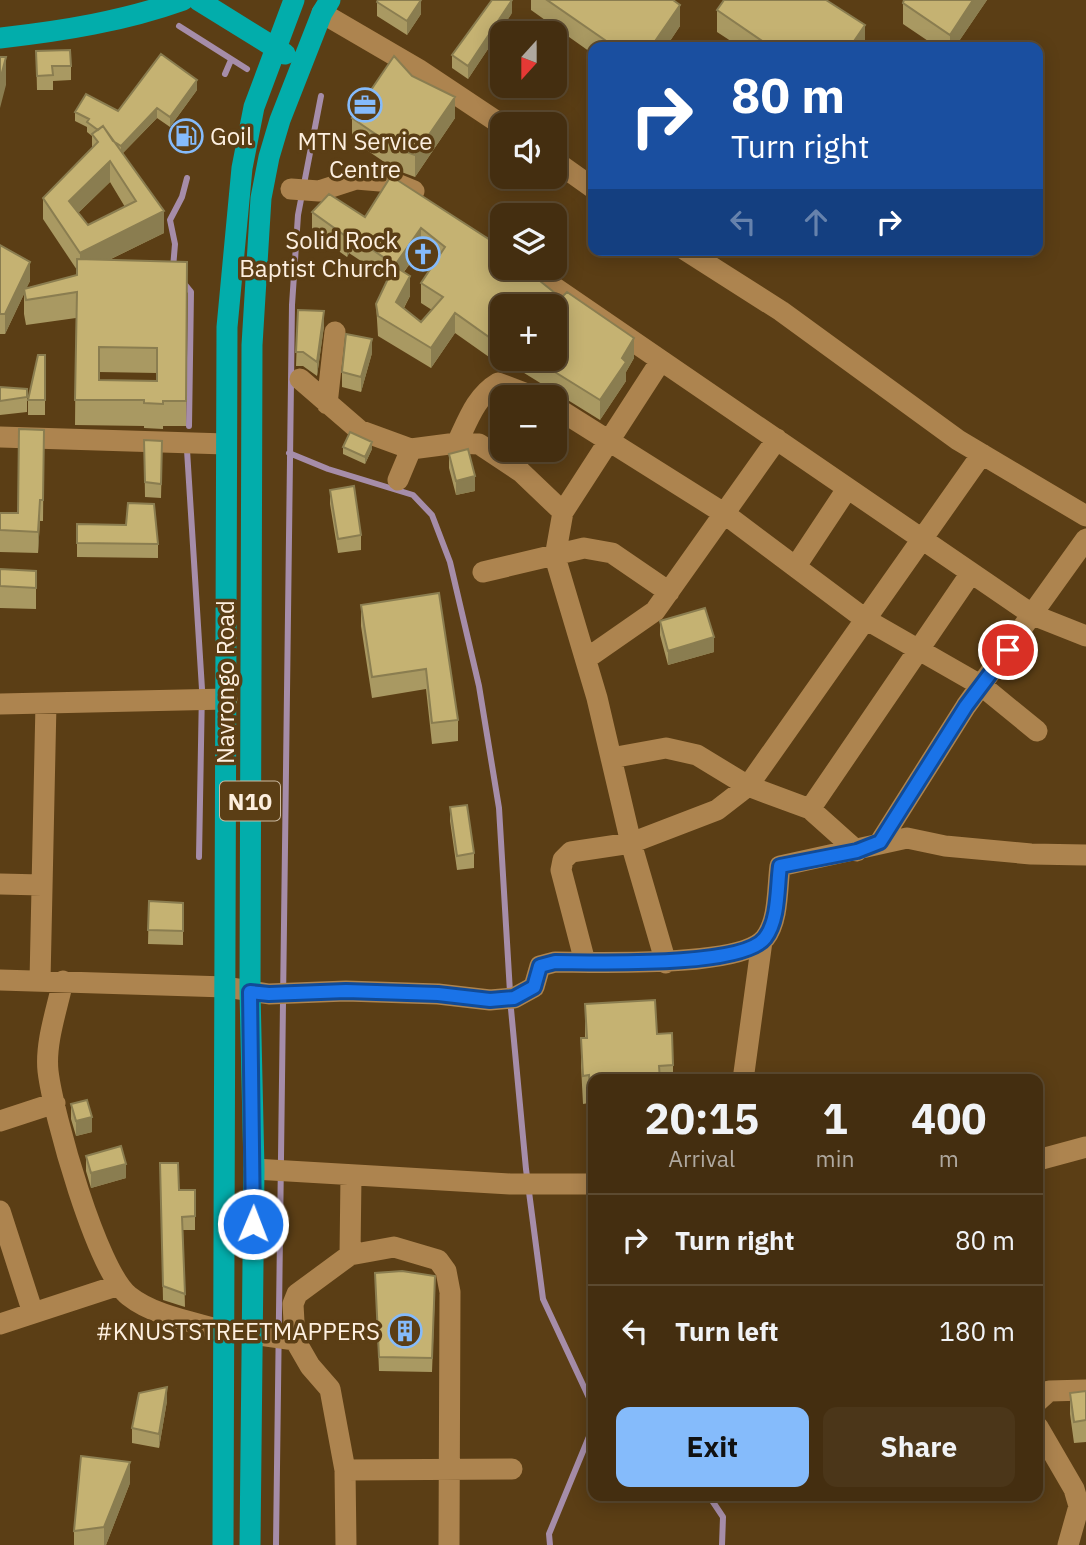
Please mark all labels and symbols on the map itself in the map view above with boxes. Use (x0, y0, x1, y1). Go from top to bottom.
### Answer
north arrow (490, 21, 567, 98)
office icon: MTN Service Centre (346, 86, 384, 124)
fuel station icon: Goil (167, 117, 205, 155)
place label: Goil (210, 120, 253, 152)
place label: MTN Service Centre (298, 125, 432, 185)
place label: Solid Rock Baptist Church (239, 224, 398, 284)
church icon: Solid Rock Baptist Church (404, 235, 442, 273)
street label: Navrongo Road (209, 600, 241, 764)
pin (978, 620, 1038, 680)
road number: N10 (220, 782, 280, 820)
position arrow (216, 1187, 290, 1261)
building icon: #KNUSTSTREETMAPPERS (386, 1312, 424, 1350)
place label: #KNUSTSTREETMAPPERS (96, 1315, 380, 1347)

